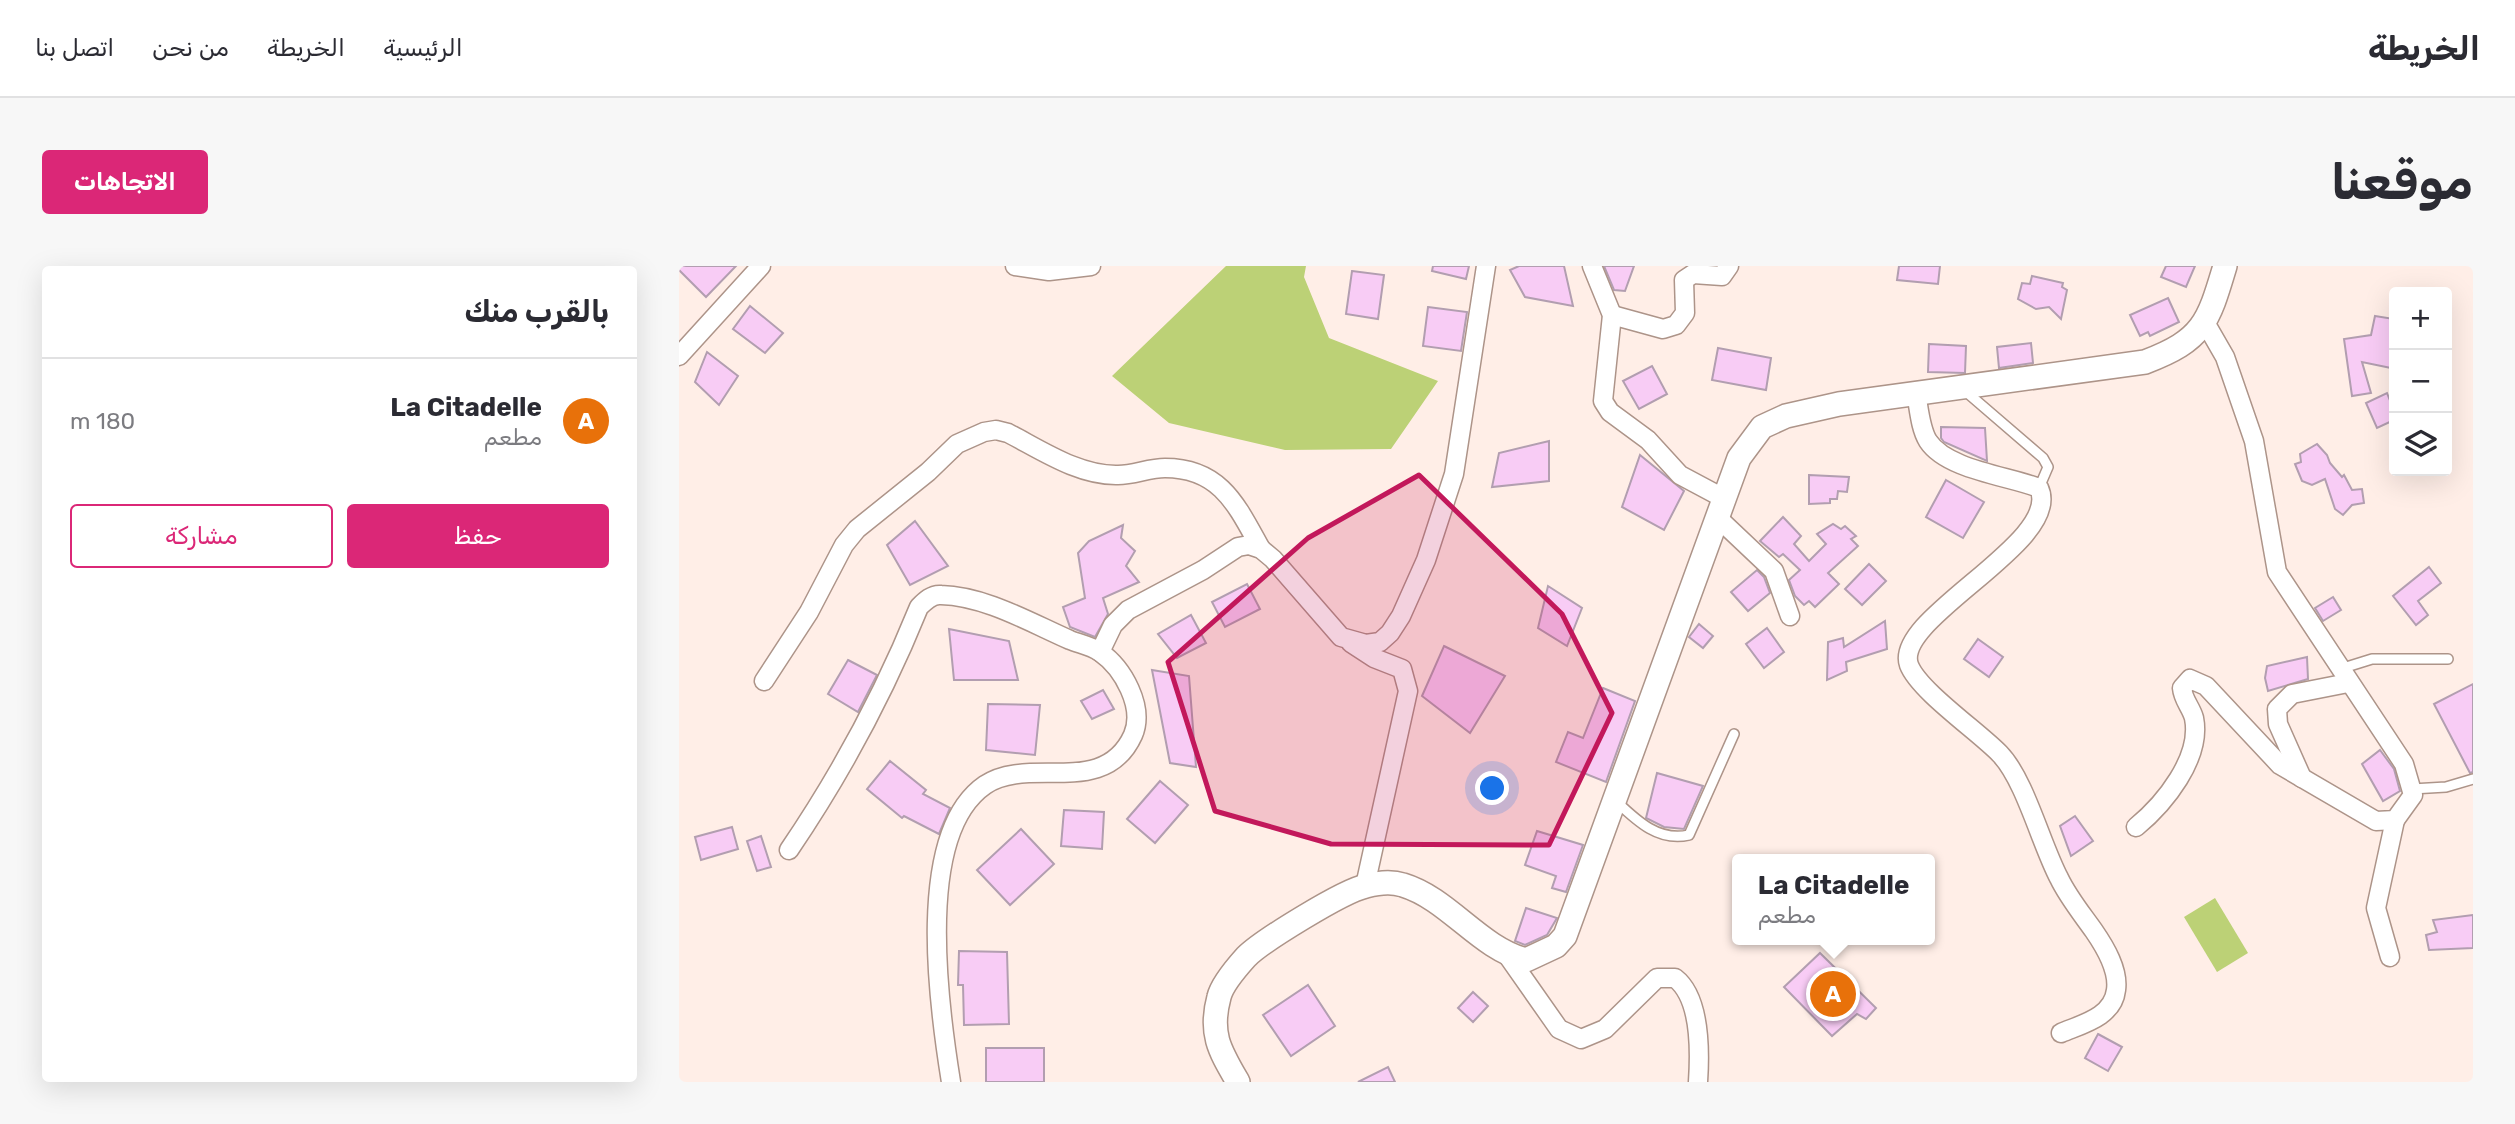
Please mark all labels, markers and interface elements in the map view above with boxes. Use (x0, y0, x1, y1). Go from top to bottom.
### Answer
text: الخريطة (2368, 29, 2480, 68)
text: اتصل بنا (35, 34, 114, 62)
text: من نحن (152, 34, 229, 62)
text: الخريطة (267, 34, 345, 62)
text: الرئيسية (383, 34, 463, 62)
button: الاتجاهات (42, 150, 208, 214)
text: موقعنا (2331, 153, 2473, 211)
map controls (2389, 287, 2452, 476)
button: + (2389, 287, 2452, 350)
text: بالقرب منك (464, 294, 609, 330)
button: − (2389, 350, 2452, 413)
text: La Citadelle (390, 392, 542, 423)
text: 180 m (70, 407, 135, 435)
text: A (578, 407, 594, 435)
button: layers (2389, 413, 2452, 476)
text: مطعم (484, 423, 542, 451)
button: مشاركة (70, 504, 333, 568)
button: حفظ (347, 504, 609, 568)
your location (1475, 771, 1509, 805)
popup (1732, 854, 1935, 945)
text: La Citadelle (1758, 870, 1909, 901)
text: مطعم (1758, 901, 1816, 929)
pin: A (1810, 968, 1856, 1020)

